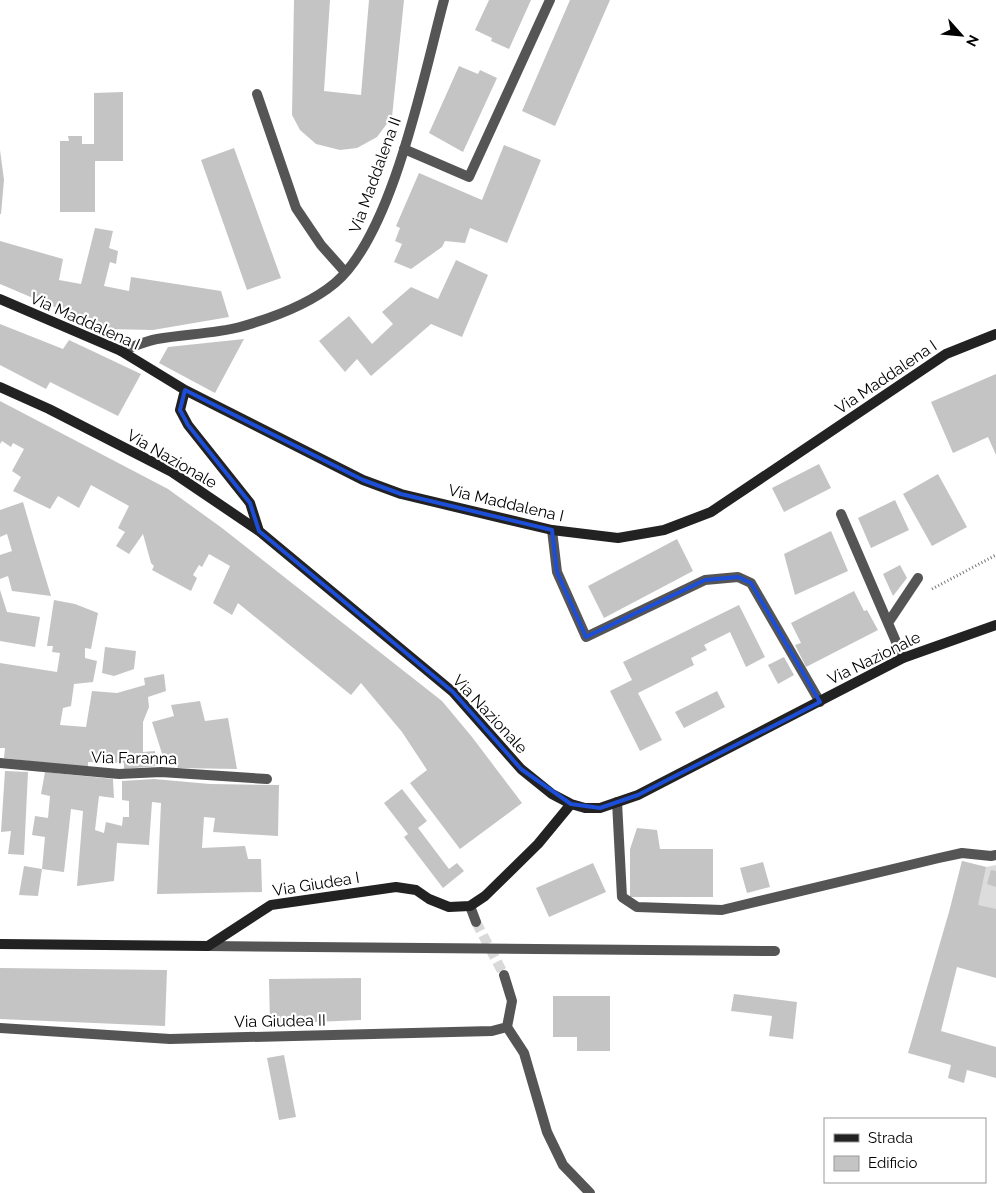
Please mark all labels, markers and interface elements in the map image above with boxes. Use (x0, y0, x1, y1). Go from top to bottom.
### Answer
north arrow (936, 10, 986, 60)
text: N (963, 33, 982, 49)
street label: Via Maddalena II (345, 114, 405, 236)
street label: Via Maddalena I (27, 288, 143, 354)
street label: Via Maddalena I (832, 336, 940, 418)
street label: Via Nazionale (124, 426, 220, 492)
street label: Via Maddalena I (446, 480, 566, 526)
street label: Via Nazionale (825, 627, 923, 689)
street label: Via Nazionale (449, 671, 531, 757)
street label: Via Faranna (91, 748, 177, 768)
street label: Via Giudea I (271, 868, 361, 900)
street label: Via Giudea II (234, 1011, 326, 1031)
legend (824, 1118, 986, 1183)
text: Strada (868, 1129, 913, 1147)
text: Edificio (868, 1154, 918, 1172)

